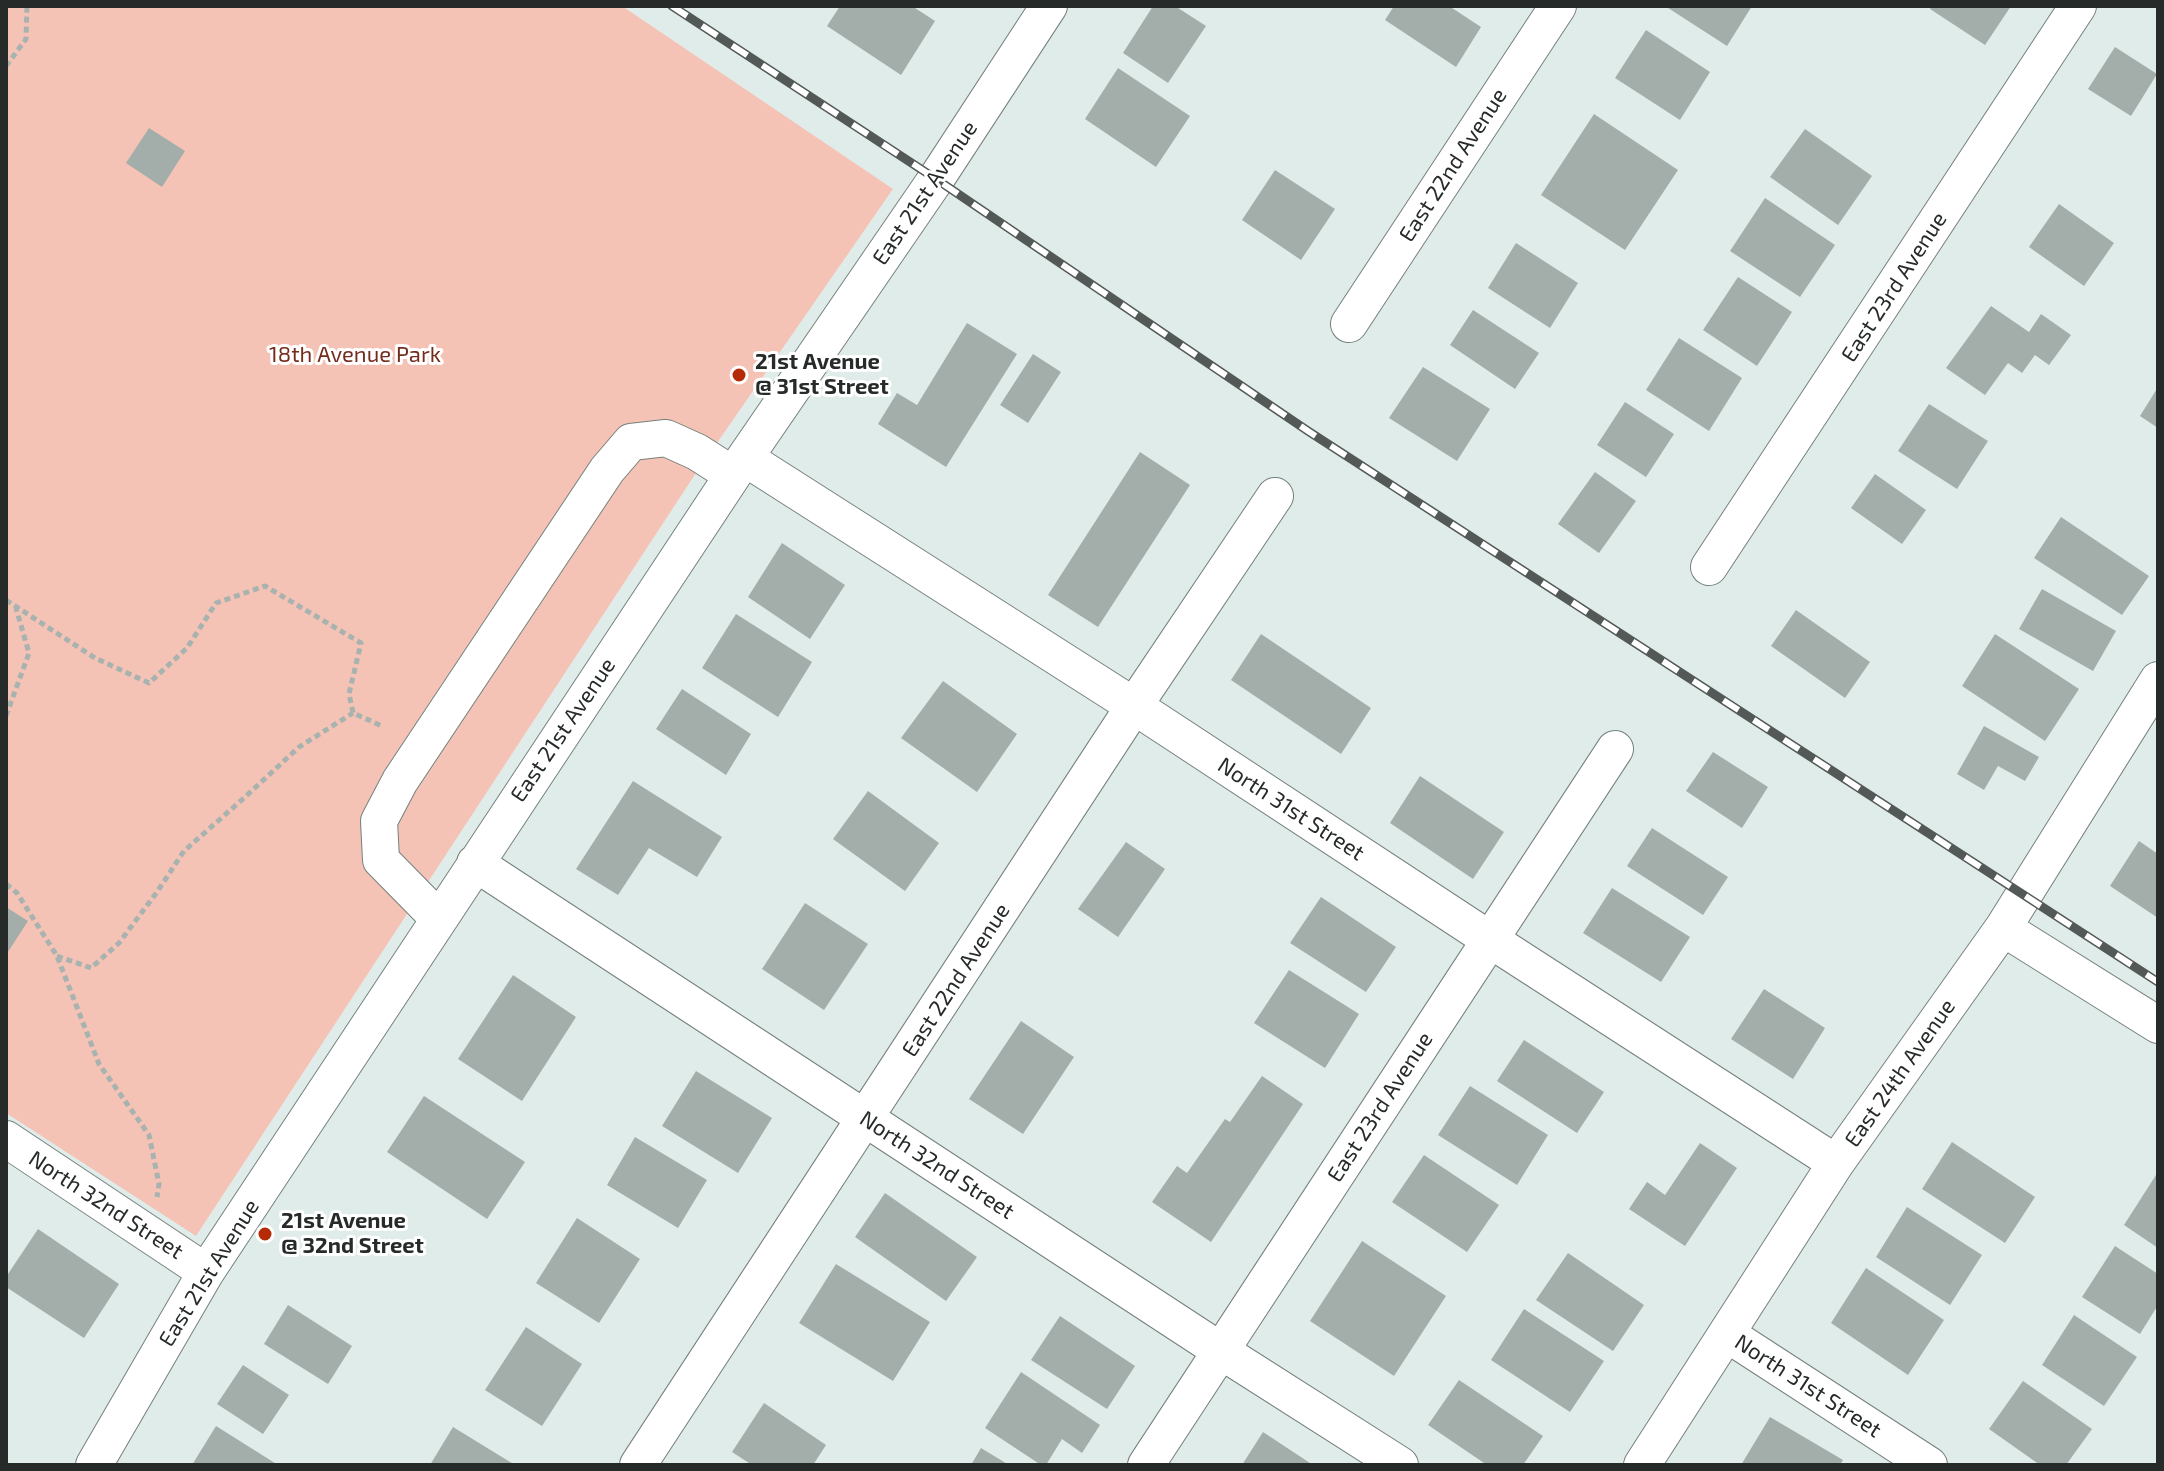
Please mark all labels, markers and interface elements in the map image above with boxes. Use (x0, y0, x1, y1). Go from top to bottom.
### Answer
street label: East 22nd Avenue (1394, 83, 1512, 247)
street label: East 21st Avenue (867, 116, 983, 270)
street label: East 23rd Avenue (1836, 207, 1952, 367)
park label: 18th Avenue Park (269, 342, 441, 368)
place label: 21st Avenue @ 31st Street (755, 349, 889, 400)
marker: 21st Avenue @ 31st Street (730, 366, 748, 384)
street label: East 21st Avenue (505, 653, 621, 807)
street label: North 31st Street (1213, 752, 1369, 866)
street label: East 22nd Avenue (897, 898, 1015, 1062)
street label: East 24th Avenue (1839, 994, 1961, 1152)
street label: East 23rd Avenue (1322, 1027, 1438, 1187)
street label: North 32nd Street (855, 1105, 1019, 1225)
street label: North 32nd Street (24, 1145, 188, 1265)
street label: East 21st Avenue (153, 1195, 265, 1351)
place label: 21st Avenue @ 32nd Street (281, 1208, 424, 1260)
marker: 21st Avenue @ 32nd Street (256, 1225, 274, 1243)
street label: North 31st Street (1730, 1329, 1886, 1443)

